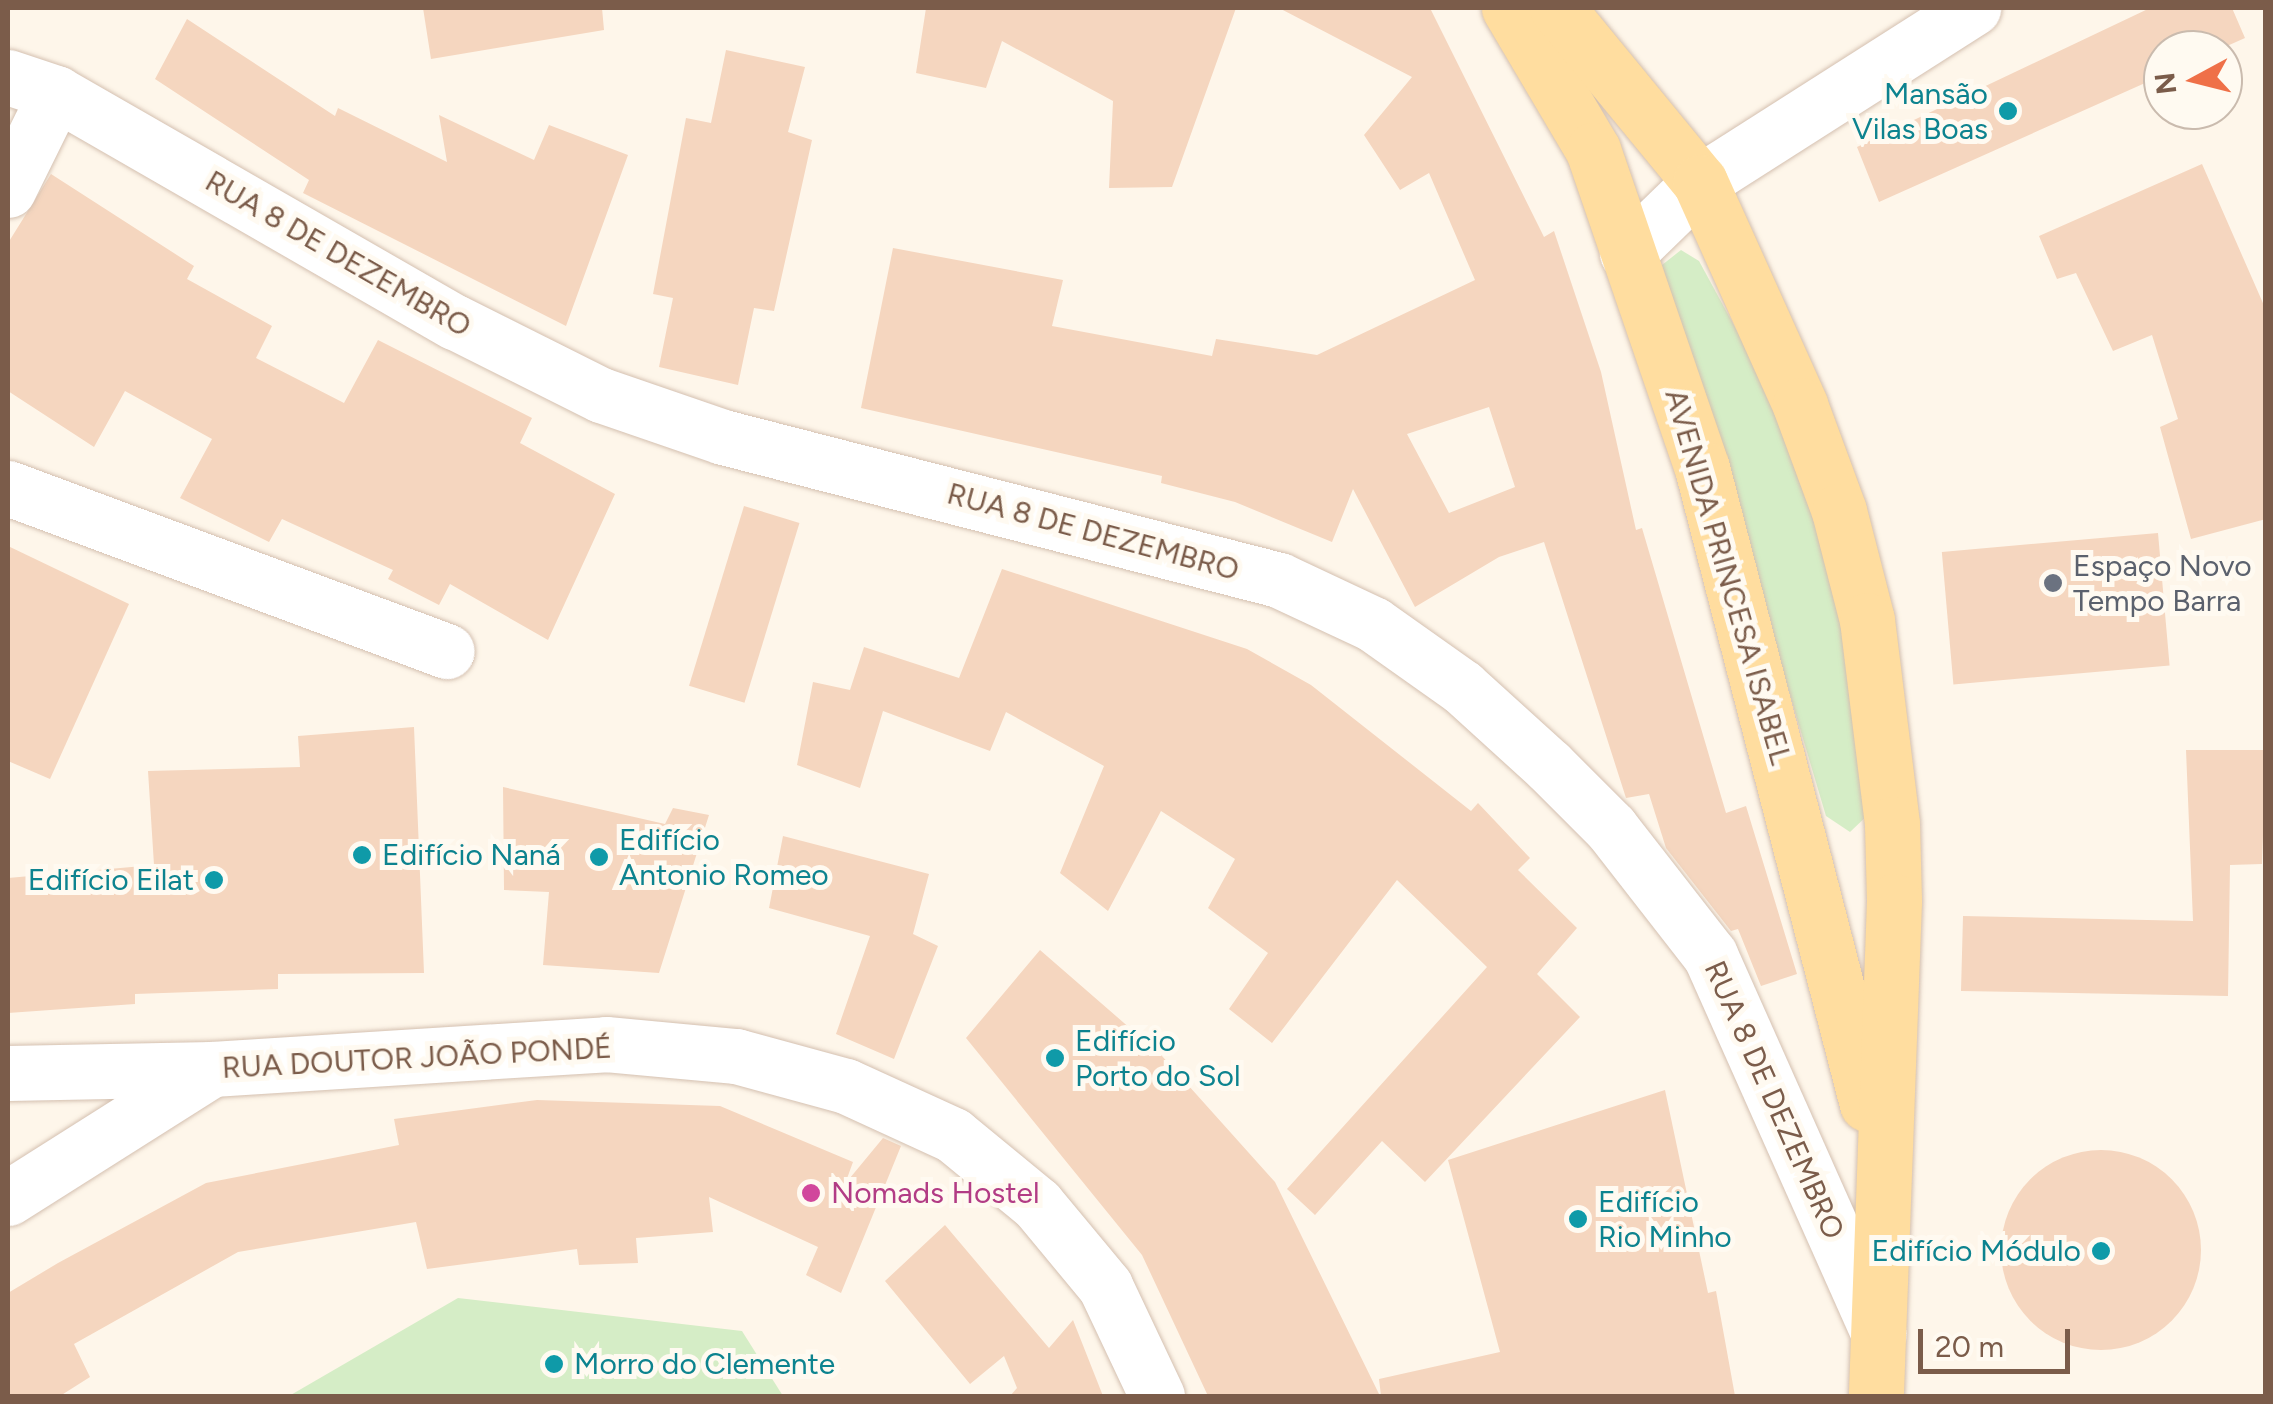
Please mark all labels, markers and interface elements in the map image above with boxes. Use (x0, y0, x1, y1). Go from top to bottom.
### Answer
north arrow (2143, 30, 2243, 130)
text: N (2147, 71, 2183, 96)
place label: Mansão Vilas Boas (1852, 76, 1988, 146)
marker: Mansão Vilas Boas (1997, 100, 2019, 122)
street label: RUA 8 DE DEZEMBRO (199, 163, 477, 345)
street label: AVENIDA PRINCESA ISABEL (1657, 385, 1799, 769)
street label: RUA 8 DE DEZEMBRO (943, 476, 1243, 588)
place label: Espaço Novo Tempo Barra (2073, 548, 2252, 618)
marker: Espaço Novo Tempo Barra (2042, 572, 2064, 594)
place label: Edifício Antonio Romeo (619, 822, 829, 892)
place label: Edifício Naná (382, 837, 561, 873)
marker: Edifício Naná (351, 844, 373, 866)
marker: Edifício Antonio Romeo (588, 846, 610, 868)
place label: Edifício Eilat (28, 862, 194, 898)
marker: Edifício Eilat (203, 869, 225, 891)
street label: RUA 8 DE DEZEMBRO (1696, 955, 1852, 1245)
place label: Edifício Porto do Sol (1075, 1023, 1240, 1094)
street label: RUA DOUTOR JOÃO PONDÉ (221, 1030, 613, 1086)
marker: Edifício Porto do Sol (1044, 1047, 1066, 1069)
place label: Nomads Hostel (831, 1175, 1040, 1211)
marker: Nomads Hostel (800, 1182, 822, 1204)
place label: Edifício Rio Minho (1598, 1184, 1732, 1254)
marker: Edifício Rio Minho (1567, 1208, 1589, 1230)
place label: Edifício Módulo (1872, 1233, 2081, 1269)
marker: Edifício Módulo (2090, 1240, 2112, 1262)
scale bar (1923, 1309, 2076, 1371)
text: 20 m (1935, 1328, 2004, 1365)
place label: Morro do Clemente (574, 1346, 835, 1382)
marker: Morro do Clemente (543, 1353, 565, 1375)

